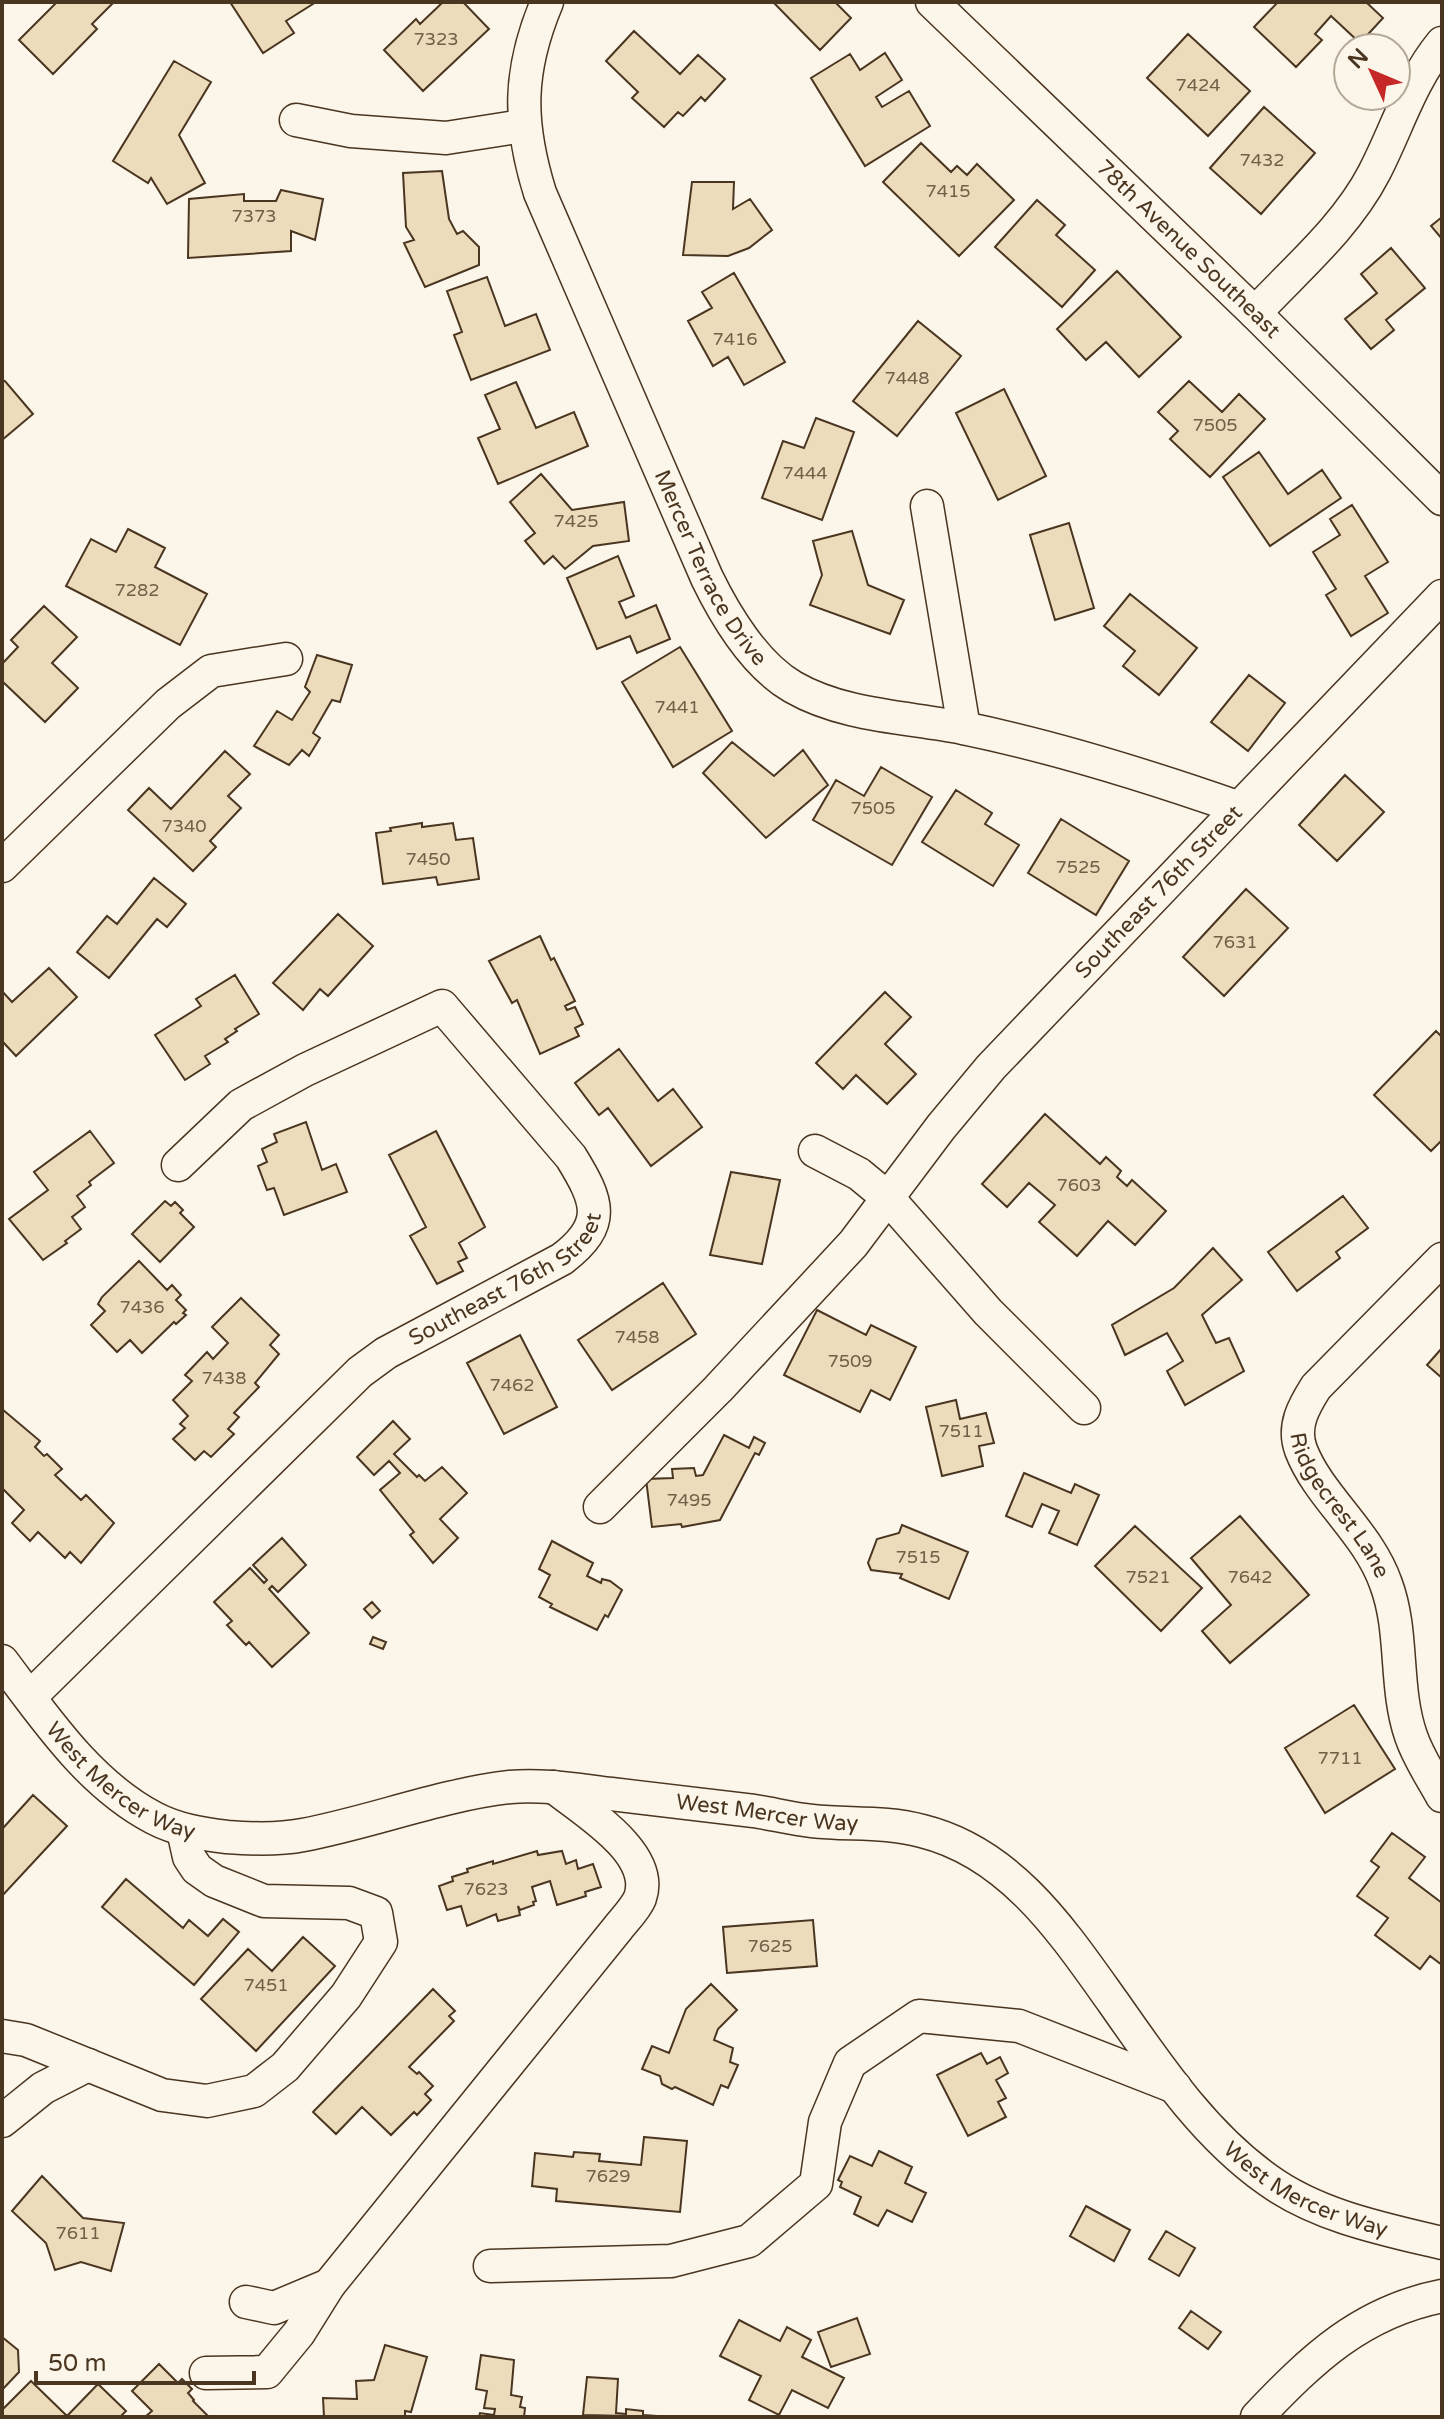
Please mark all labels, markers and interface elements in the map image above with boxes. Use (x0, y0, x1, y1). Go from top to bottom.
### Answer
house number: 7323 (413, 28, 459, 50)
north arrow (1332, 32, 1412, 112)
text: N (1343, 43, 1374, 74)
house number: 7424 (1175, 74, 1221, 96)
house number: 7432 (1239, 149, 1285, 171)
street label: 78th Avenue Southeast (1091, 154, 1286, 344)
house number: 7415 (925, 180, 971, 202)
house number: 7373 (231, 205, 277, 227)
house number: 7416 (712, 328, 758, 350)
house number: 7448 (884, 367, 930, 389)
house number: 7505 (1192, 414, 1238, 436)
house number: 7444 (782, 462, 828, 484)
street label: Mercer Terrace Drive (649, 466, 772, 671)
house number: 7425 (553, 510, 599, 532)
house number: 7282 (114, 579, 160, 601)
house number: 7441 (654, 696, 700, 718)
house number: 7505 (850, 797, 896, 819)
street label: Southeast 76th Street (1070, 800, 1248, 984)
house number: 7340 (161, 815, 207, 837)
house number: 7450 (405, 848, 451, 870)
house number: 7525 (1055, 856, 1101, 878)
house number: 7631 (1212, 931, 1258, 953)
house number: 7603 (1056, 1174, 1102, 1196)
street label: Southeast 76th Street (404, 1211, 607, 1351)
house number: 7436 (119, 1296, 165, 1318)
house number: 7458 (614, 1326, 660, 1348)
house number: 7509 (827, 1350, 873, 1372)
house number: 7438 (201, 1367, 247, 1389)
house number: 7462 (489, 1374, 535, 1396)
house number: 7511 (938, 1420, 984, 1442)
street label: Ridgecrest Lane (1284, 1431, 1395, 1582)
house number: 7495 (666, 1489, 712, 1511)
house number: 7515 (895, 1546, 941, 1568)
house number: 7521 (1125, 1566, 1171, 1588)
house number: 7642 (1227, 1566, 1273, 1588)
street label: West Mercer Way (40, 1717, 198, 1845)
house number: 7711 (1317, 1747, 1363, 1769)
street label: West Mercer Way (675, 1789, 859, 1836)
house number: 7623 (463, 1878, 509, 1900)
house number: 7625 (747, 1935, 793, 1957)
house number: 7451 (243, 1974, 289, 1996)
street label: West Mercer Way (1218, 2136, 1391, 2242)
house number: 7629 (585, 2165, 631, 2187)
house number: 7611 (55, 2222, 101, 2244)
scale bar (36, 2335, 254, 2385)
text: 50 m (48, 2349, 106, 2378)

